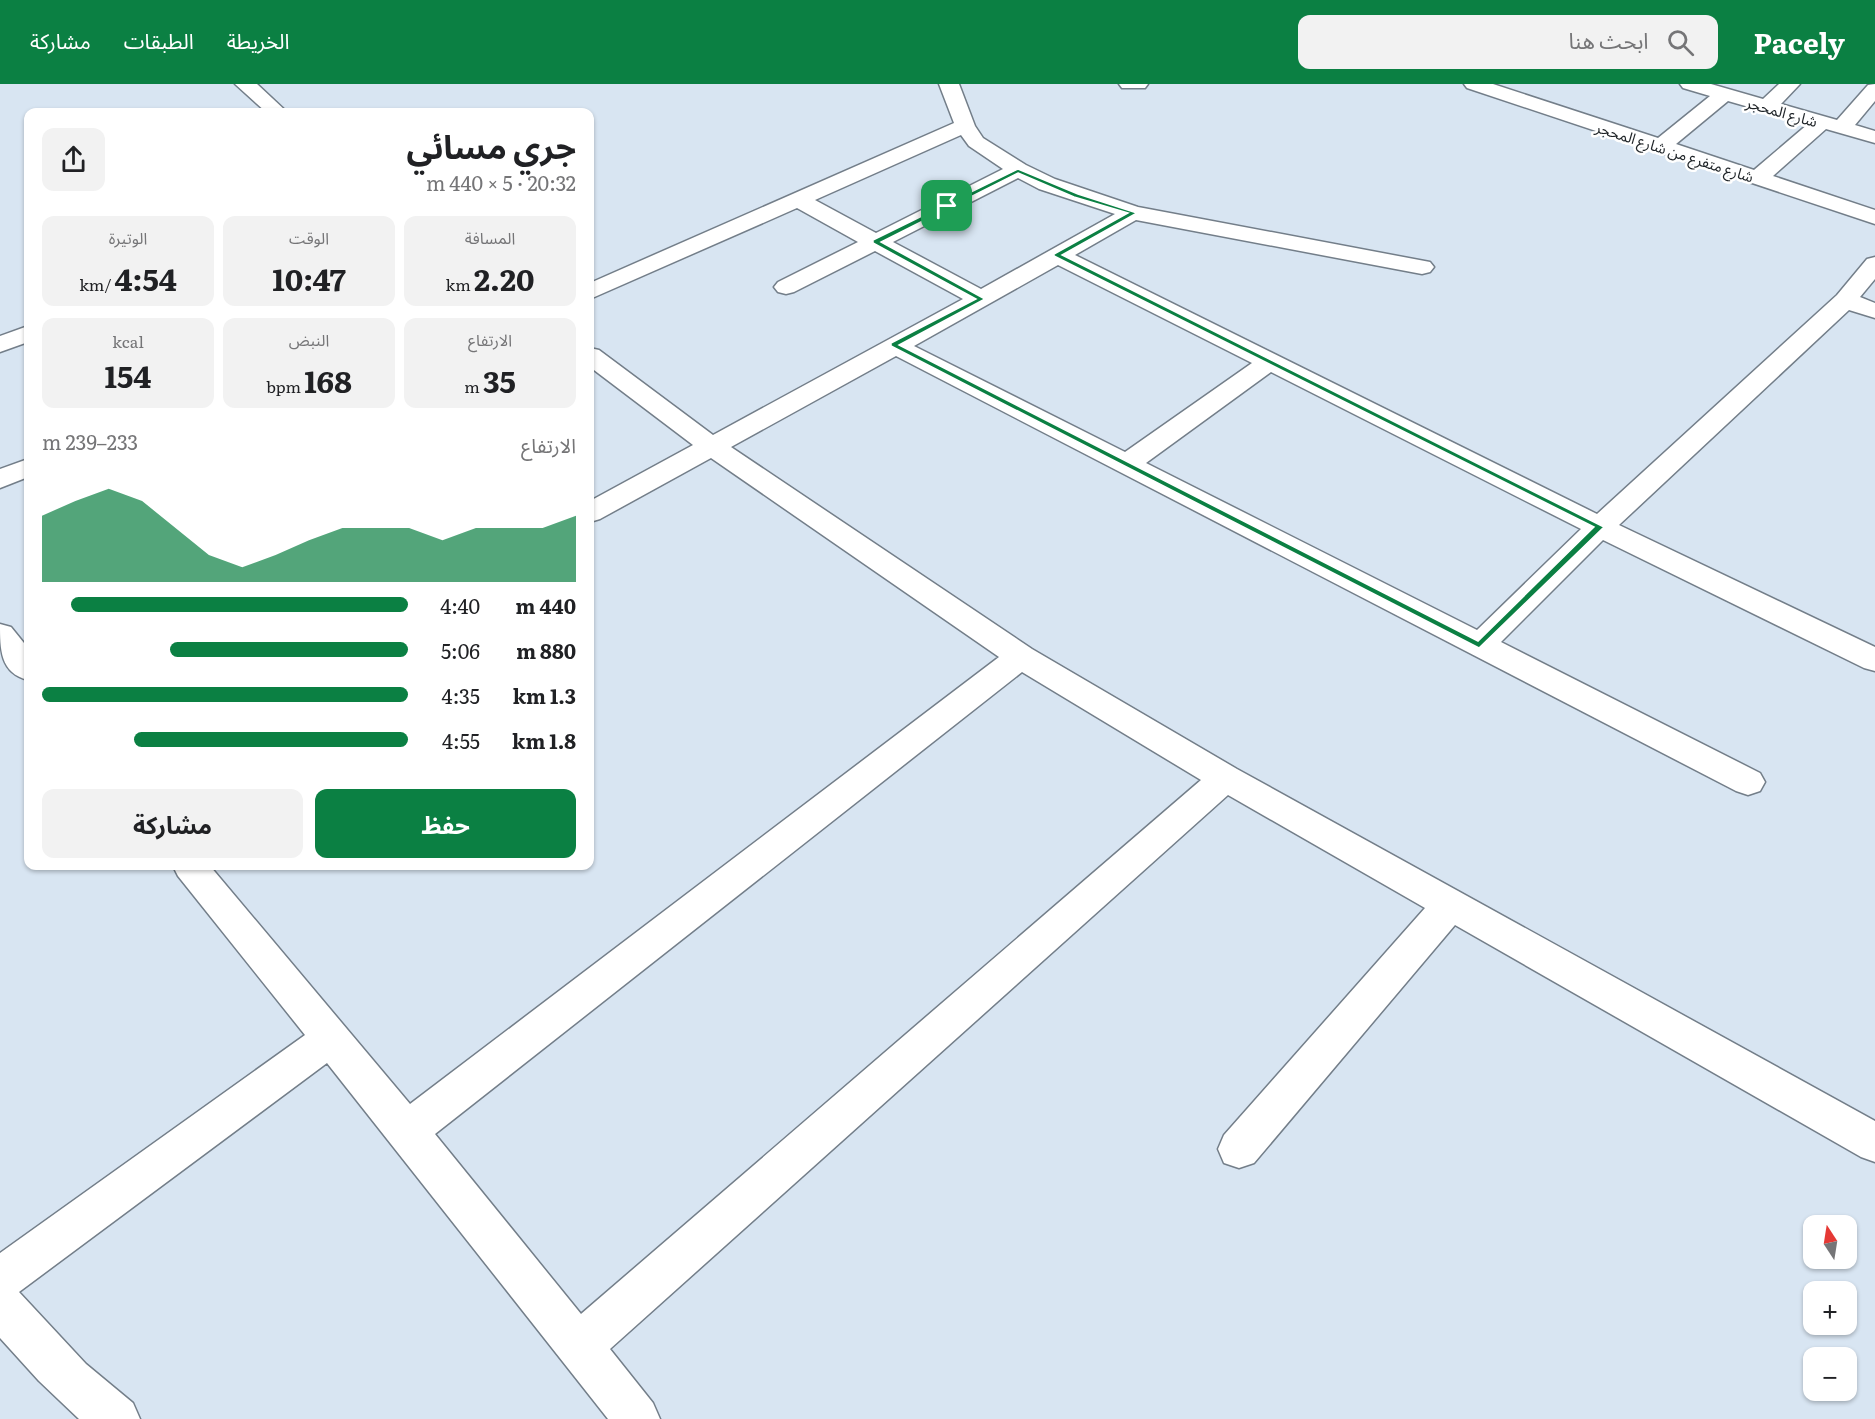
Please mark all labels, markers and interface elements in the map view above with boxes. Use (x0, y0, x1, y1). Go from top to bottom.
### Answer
search box (1298, 15, 1718, 69)
text: Pacely (1754, 21, 1845, 63)
text: ابحث هنا (1568, 23, 1649, 56)
text: مشاركة (30, 24, 91, 55)
text: الطبقات (124, 24, 194, 55)
text: الخريطة (227, 24, 290, 55)
icon: search (1664, 26, 1697, 59)
street label: شارع المحجر (1742, 90, 1821, 134)
street label: شارع متفرع من شارع المحجر (1591, 114, 1757, 189)
text: جري مسائي (407, 120, 576, 169)
button: share (42, 128, 105, 191)
text: 20:32 · 5 × 440 m (426, 167, 576, 197)
pin (921, 180, 972, 231)
icon: arrive (930, 189, 963, 222)
text: الوتيرة (109, 225, 147, 249)
text: الوقت (289, 225, 329, 249)
text: المسافة (465, 225, 515, 249)
text: 4:54 (114, 256, 177, 300)
text: 10:47 (272, 256, 346, 300)
text: 2.20 (474, 256, 534, 300)
text: /km (79, 272, 114, 296)
text: km (446, 272, 474, 296)
text: النبض (289, 327, 329, 351)
text: الارتفاع (468, 327, 512, 351)
text: kcal (112, 329, 144, 353)
text: 154 (105, 353, 151, 397)
text: 168 (304, 358, 352, 402)
text: 35 (483, 358, 516, 402)
text: bpm (266, 374, 304, 398)
text: m (464, 374, 483, 398)
text: 233–239 m (42, 426, 138, 456)
text: الارتفاع (521, 429, 576, 459)
text: 4:40 (440, 590, 480, 620)
text: 440 m (516, 590, 576, 620)
text: 5:06 (441, 635, 480, 665)
text: 880 m (516, 635, 576, 665)
text: 4:35 (442, 680, 480, 710)
text: 1.3 km (513, 680, 576, 710)
text: 4:55 (442, 725, 480, 755)
text: 1.8 km (512, 725, 576, 755)
button: مشاركة (42, 789, 303, 858)
button: حفظ (315, 789, 576, 858)
north arrow (1803, 1215, 1857, 1269)
map controls (1803, 1215, 1857, 1401)
button: + (1803, 1281, 1857, 1335)
button: − (1803, 1347, 1857, 1401)

